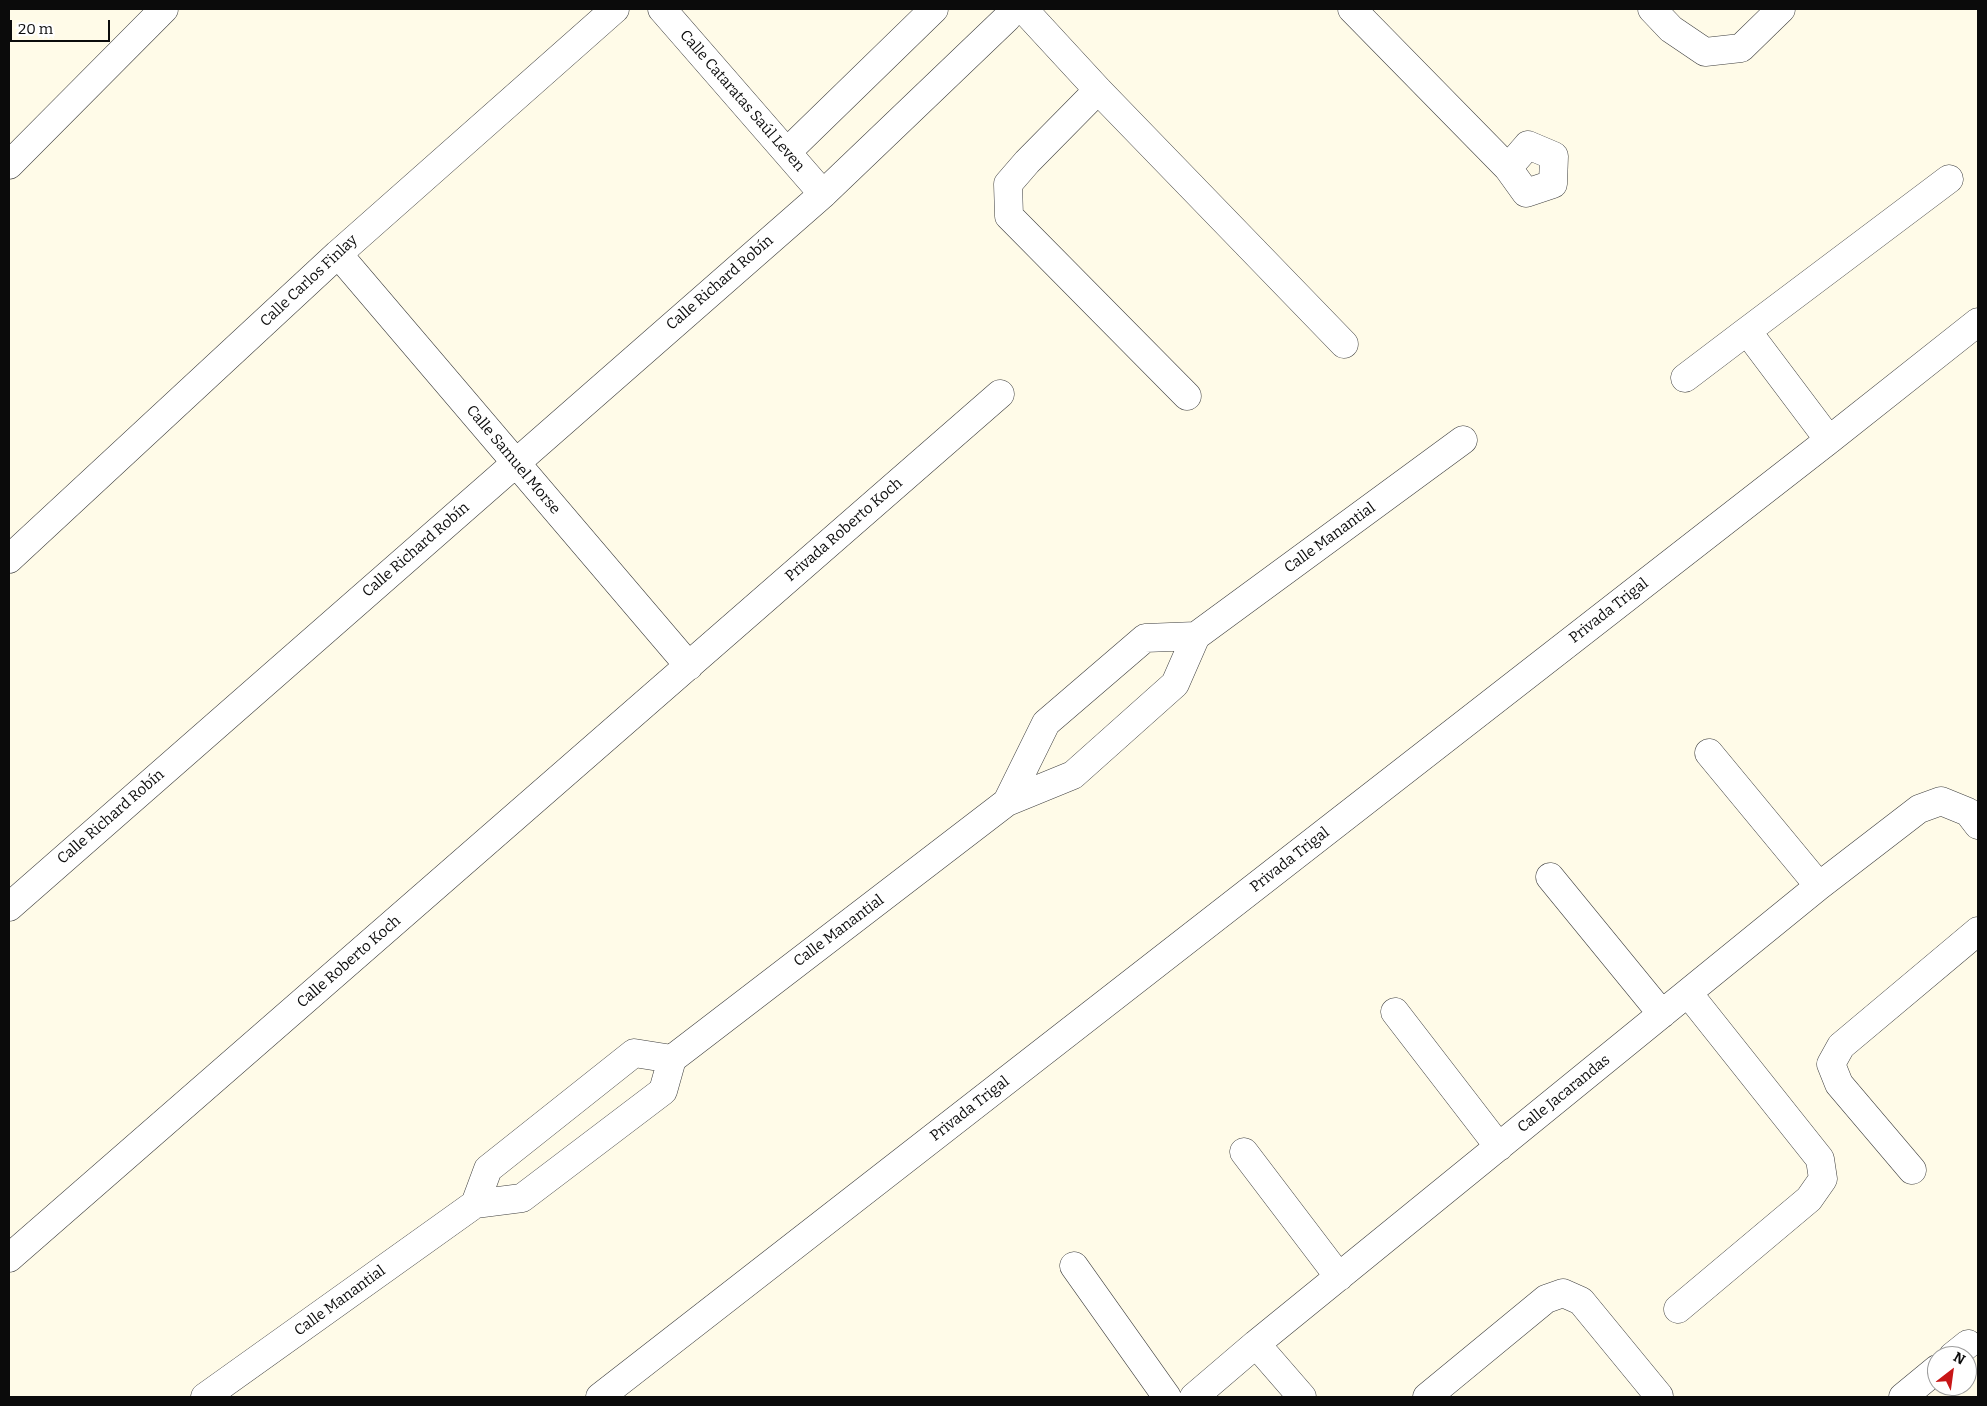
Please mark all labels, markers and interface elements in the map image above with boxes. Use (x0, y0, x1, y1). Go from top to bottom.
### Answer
scale bar (12, 10, 112, 42)
text: 20 m (18, 20, 53, 38)
street label: Calle Cataratas Saúl Leven (676, 27, 808, 175)
street label: Calle Carlos Finlay (257, 231, 361, 331)
street label: Calle Richard Robín (663, 232, 777, 334)
street label: Calle Samuel Morse (462, 402, 564, 518)
street label: Privada Roberto Koch (782, 474, 906, 586)
street label: Calle Richard Robín (359, 499, 473, 601)
street label: Calle Manantial (1281, 499, 1379, 577)
street label: Privada Trigal (1566, 575, 1652, 647)
street label: Calle Richard Robín (54, 766, 168, 868)
street label: Privada Trigal (1247, 824, 1333, 896)
street label: Calle Manantial (790, 891, 888, 971)
street label: Calle Roberto Koch (294, 912, 404, 1012)
street label: Calle Jacarandas (1514, 1051, 1614, 1137)
street label: Privada Trigal (927, 1073, 1013, 1145)
street label: Calle Manantial (291, 1262, 389, 1340)
north arrow (1927, 1346, 1977, 1396)
text: N (1950, 1348, 1968, 1369)

